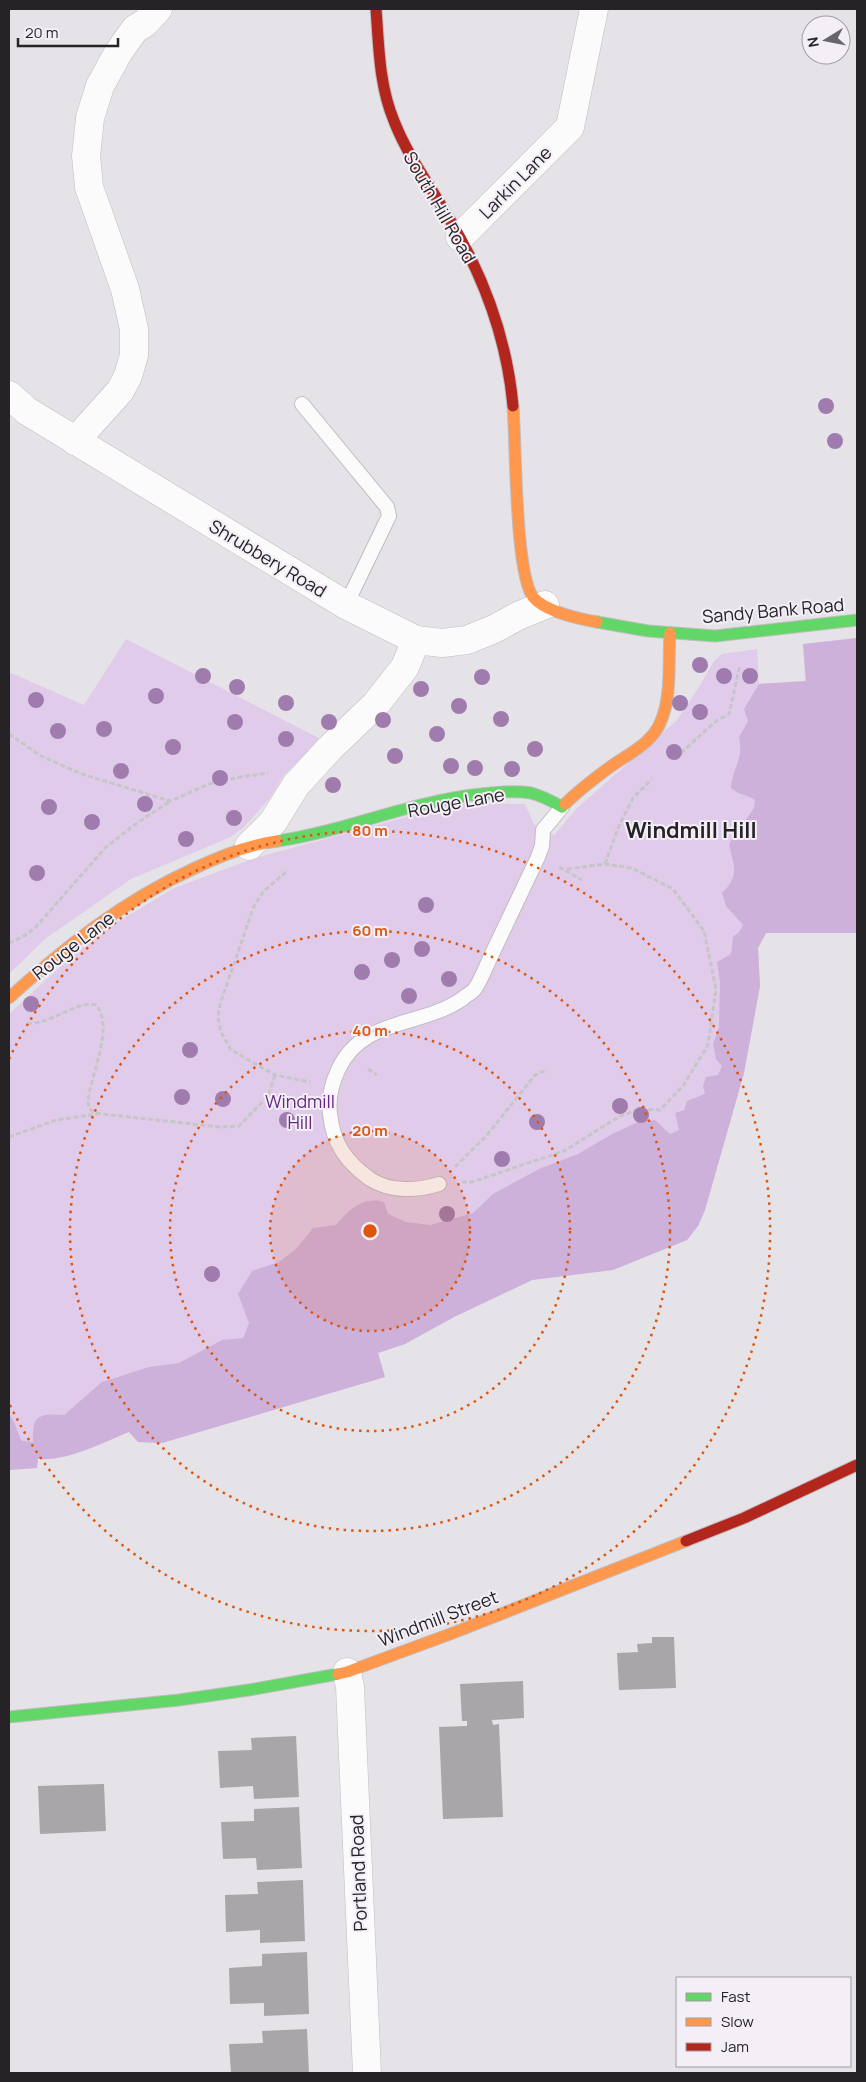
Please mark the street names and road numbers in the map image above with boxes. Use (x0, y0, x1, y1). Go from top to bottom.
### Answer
street label: Larkin Lane (473, 140, 557, 224)
street label: South Hill Road (398, 147, 482, 267)
street label: Shrubbery Road (205, 513, 331, 603)
street label: Sandy Bank Road (701, 592, 845, 628)
street label: Rouge Lane (406, 782, 506, 822)
street label: Rouge Lane (27, 905, 119, 985)
street label: Windmill Street (375, 1584, 501, 1652)
street label: Portland Road (344, 1814, 372, 1932)

